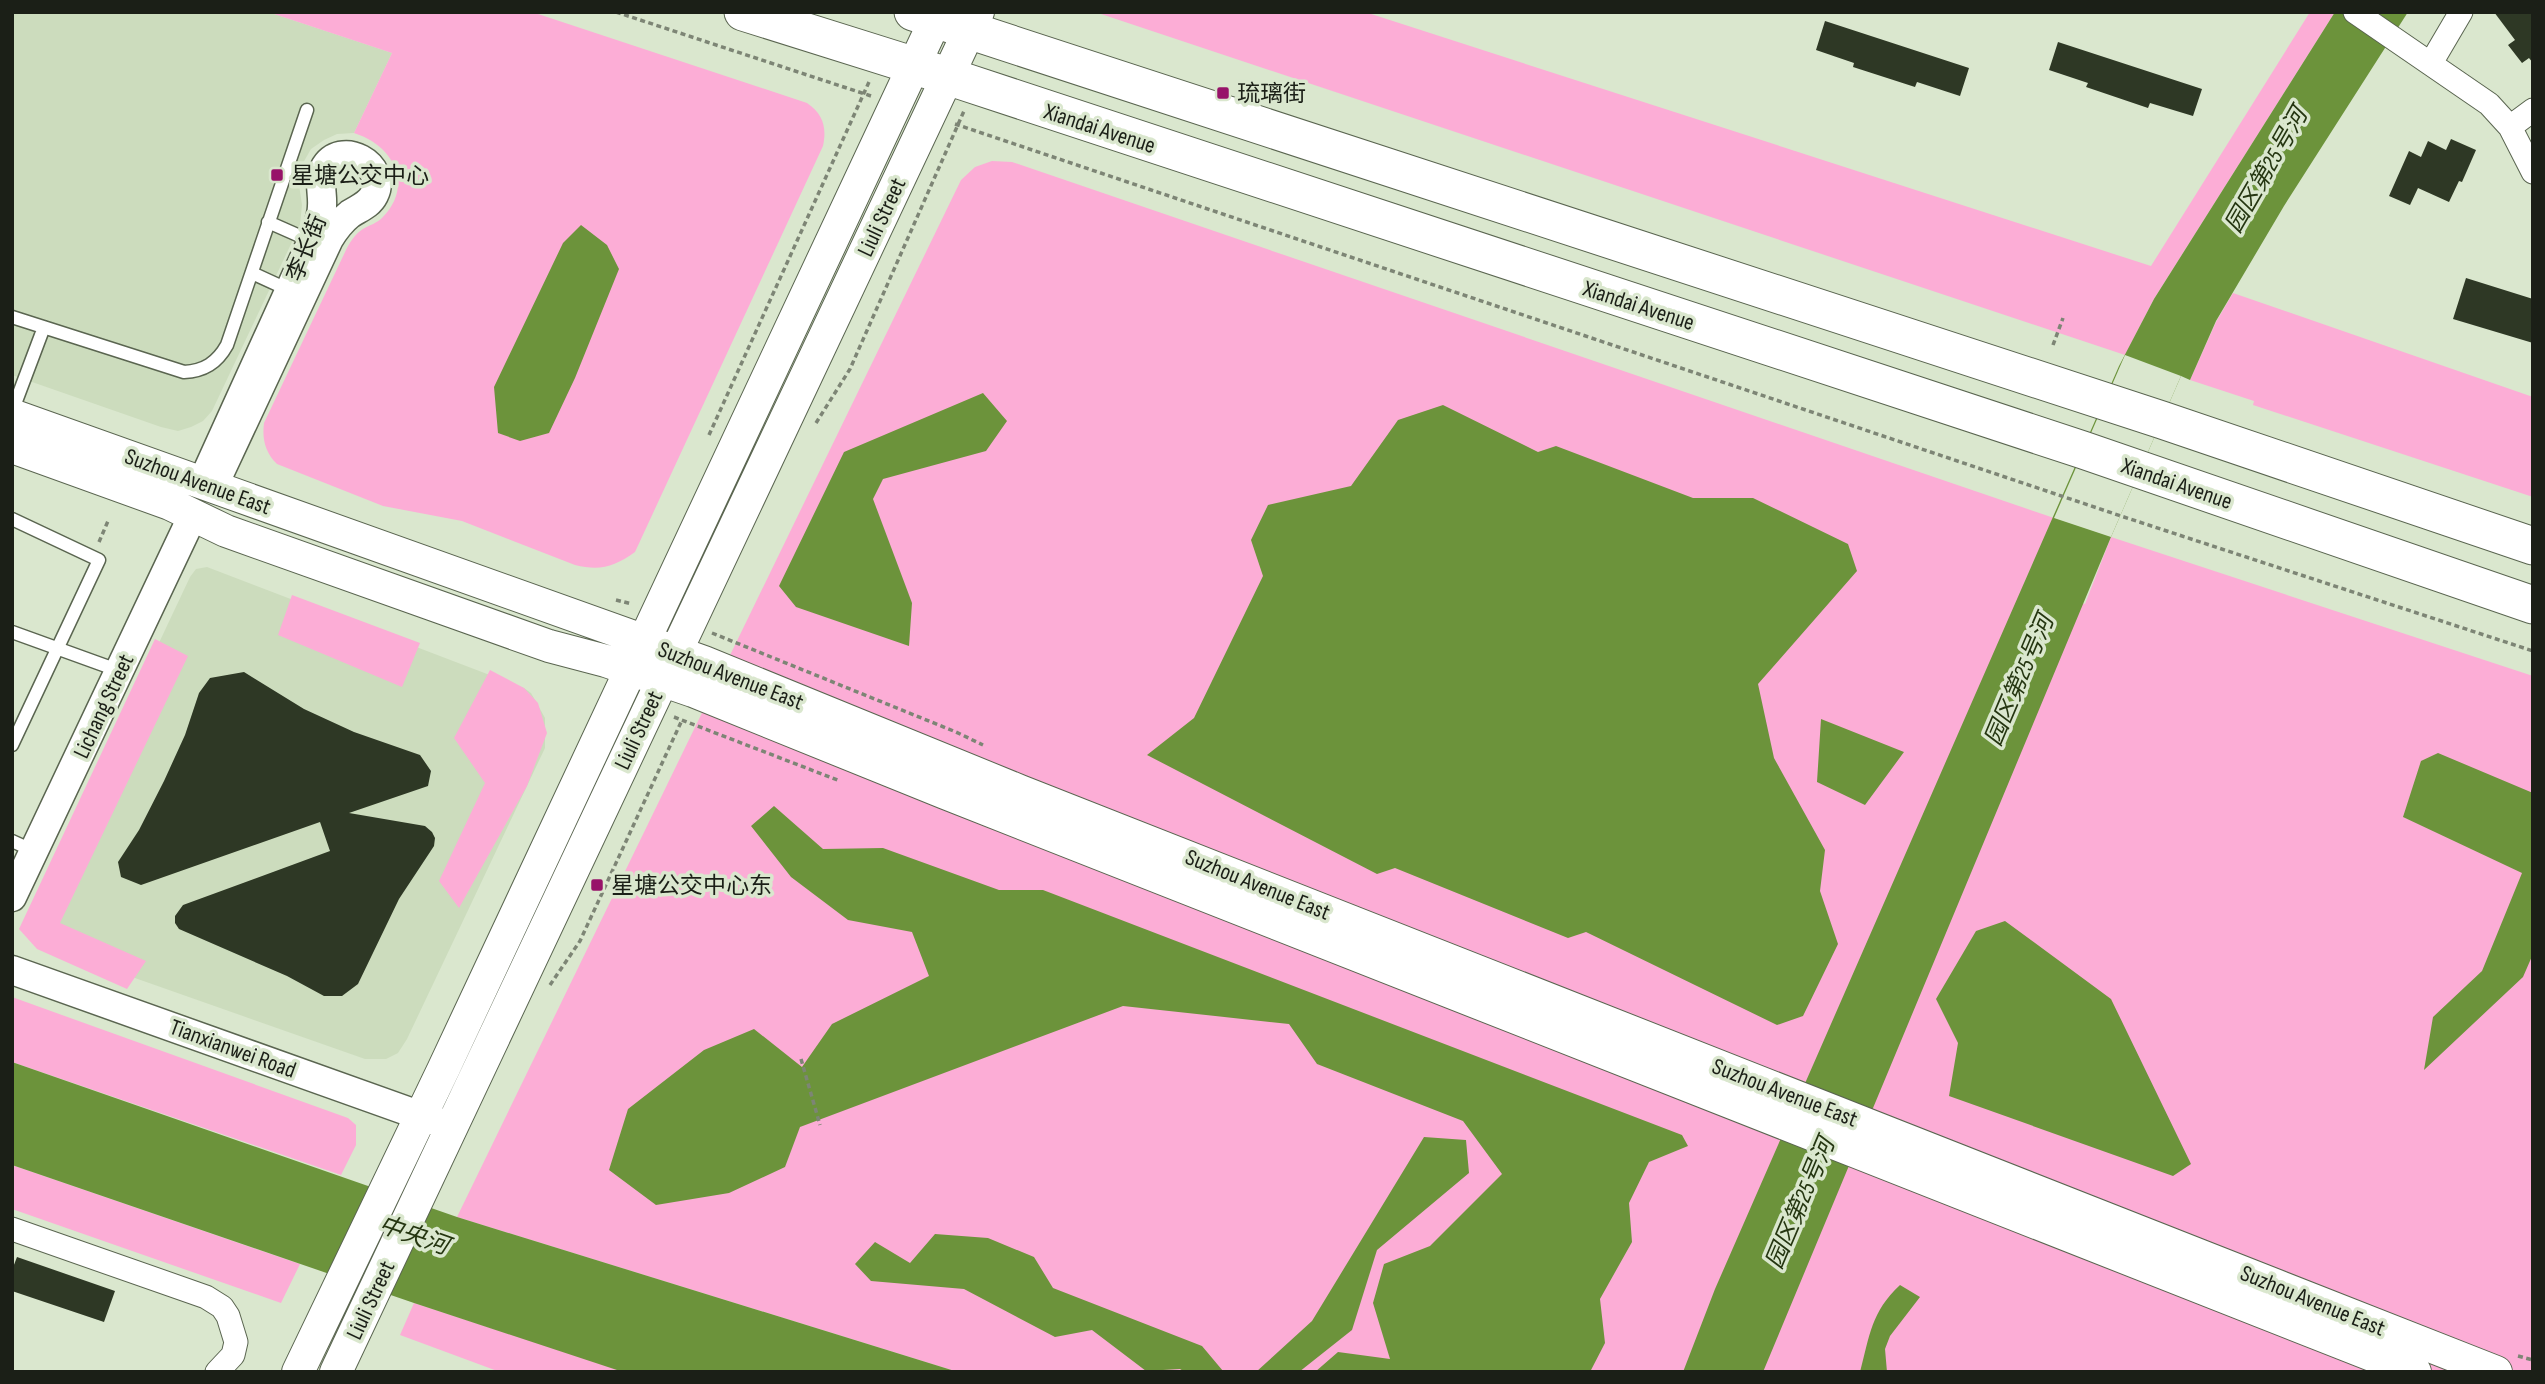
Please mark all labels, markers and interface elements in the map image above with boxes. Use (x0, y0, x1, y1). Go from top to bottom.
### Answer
place label: 琉璃街 (1237, 80, 1306, 108)
marker: 琉璃街 (1215, 85, 1231, 101)
street label: Xiandai Avenue (1040, 98, 1159, 160)
water label: 园区第25号河 (2219, 99, 2316, 238)
place label: 星塘公交中心 (291, 162, 429, 190)
marker: 星塘公交中心 (269, 167, 285, 183)
street label: Liuli Street (852, 174, 912, 261)
street label: 李长街 (281, 211, 333, 286)
street label: Xiandai Avenue (1579, 275, 1698, 337)
street label: Suzhou Avenue East (121, 443, 275, 521)
street label: Xiandai Avenue (2117, 452, 2236, 516)
water label: 园区第25号河 (1979, 607, 2062, 750)
street label: Suzhou Avenue East (654, 635, 807, 717)
street label: Lichang Street (68, 650, 140, 763)
street label: Liuli Street (609, 687, 669, 774)
street label: Suzhou Avenue East (1181, 843, 1334, 927)
place label: 星塘公交中心东 (611, 872, 772, 900)
marker: 星塘公交中心东 (589, 877, 605, 893)
street label: Tianxianwei Road (166, 1013, 300, 1085)
street label: Suzhou Avenue East (1708, 1052, 1861, 1134)
water label: 园区第25号河 (1760, 1130, 1843, 1273)
water label: 中央河 (375, 1210, 456, 1262)
street label: Liuli Street (341, 1257, 401, 1344)
street label: Suzhou Avenue East (2236, 1259, 2389, 1343)

